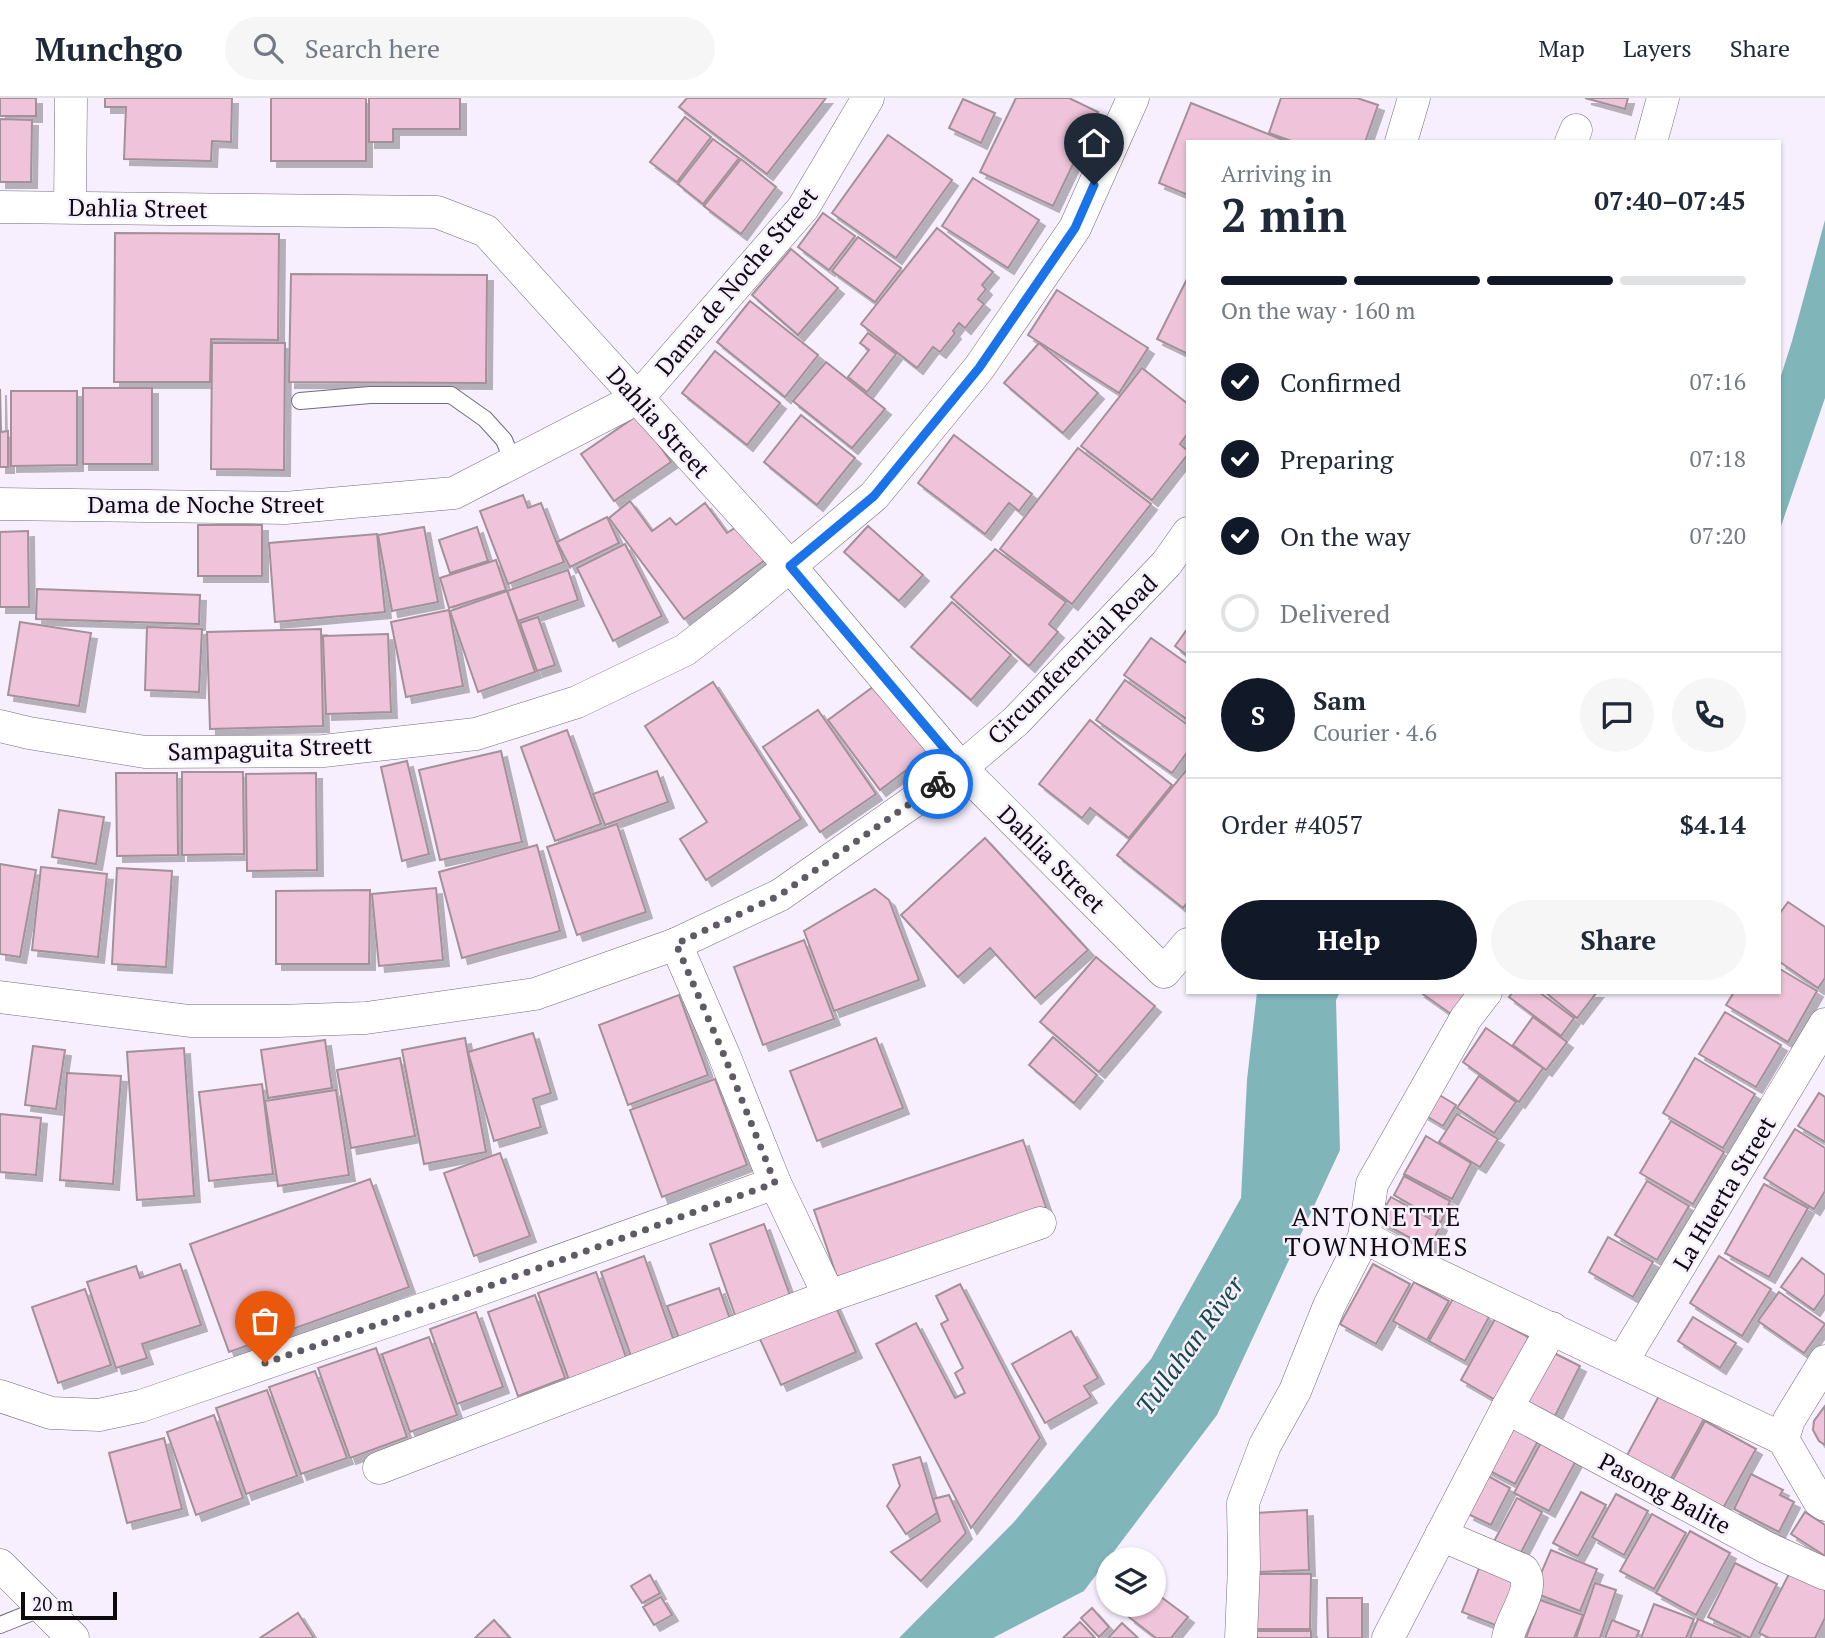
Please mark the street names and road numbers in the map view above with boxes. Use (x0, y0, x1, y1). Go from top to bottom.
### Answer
street label: Dama de Noche Street (648, 180, 824, 382)
street label: Dahlia Street (68, 191, 208, 225)
street label: Dahlia Street (600, 359, 718, 485)
street label: Dama de Noche Street (87, 488, 325, 520)
street label: Circumferential Road (980, 567, 1164, 751)
street label: Sampaguita Streett (167, 728, 373, 768)
street label: Dahlia Street (991, 798, 1113, 920)
street label: La Huerta Street (1665, 1110, 1783, 1276)
street label: Pasong Balite (1593, 1445, 1737, 1541)

